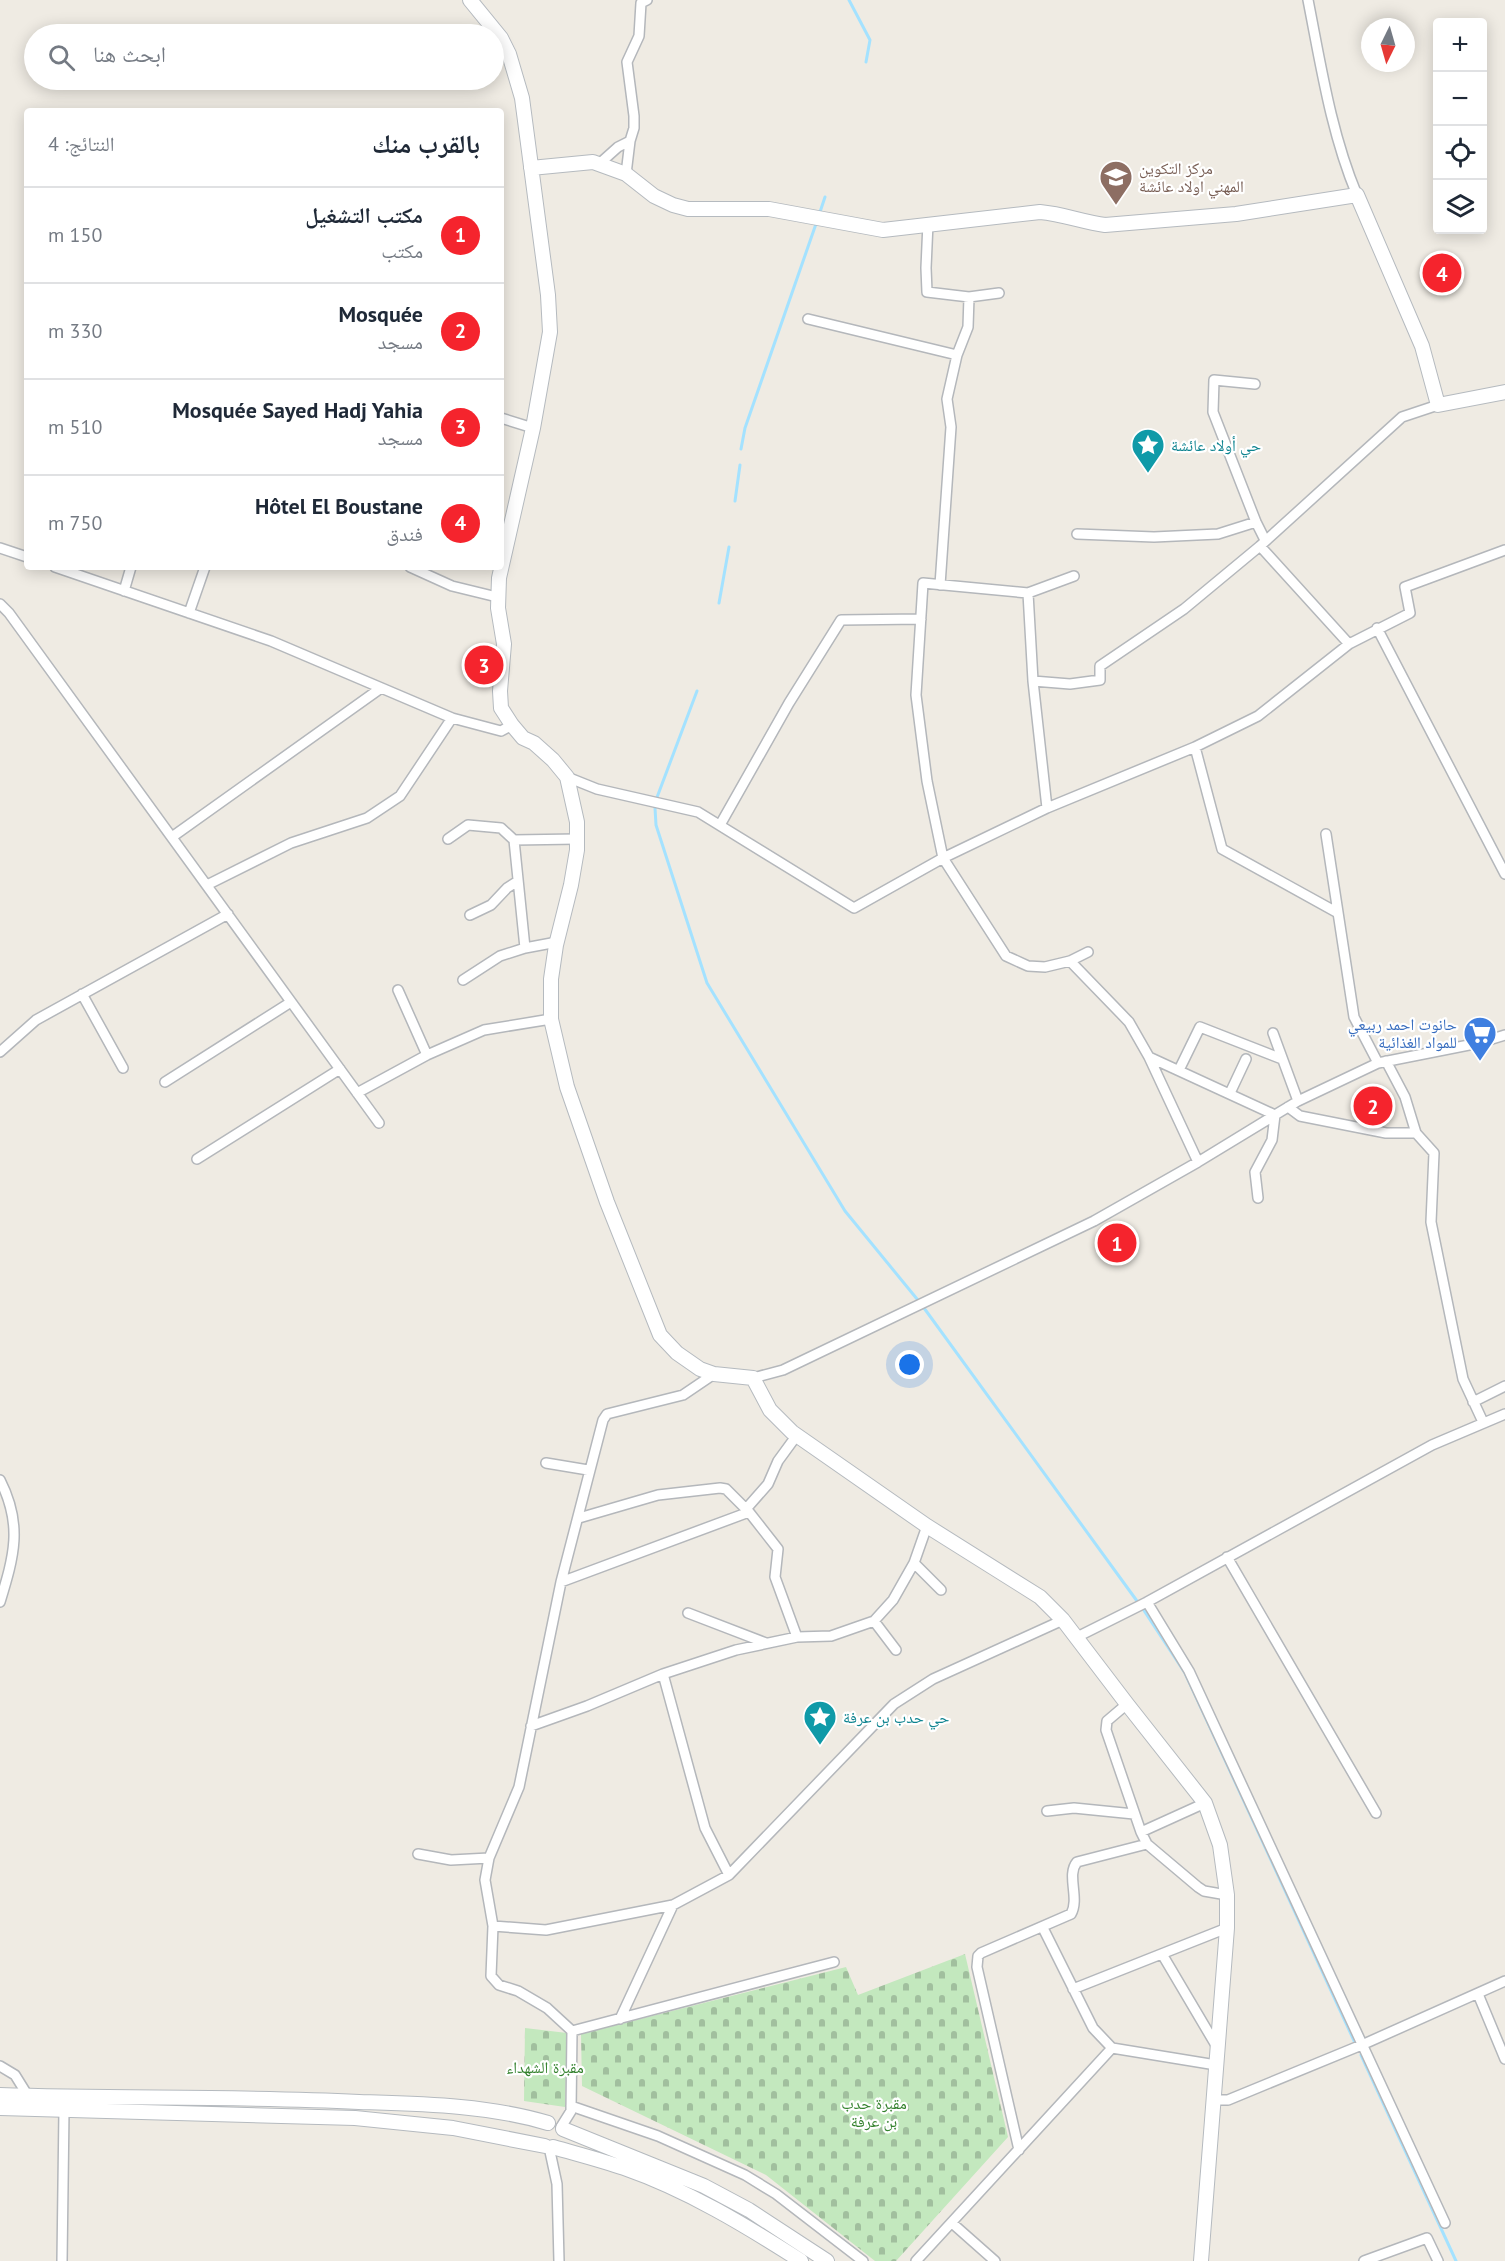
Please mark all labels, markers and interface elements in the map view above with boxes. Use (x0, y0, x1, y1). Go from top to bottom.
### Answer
north arrow (1361, 18, 1415, 72)
map controls (1433, 18, 1487, 234)
button: + (1433, 18, 1487, 72)
search box (24, 24, 504, 90)
text: ابحث هنا (93, 40, 166, 68)
icon: search (45, 41, 78, 74)
button: − (1433, 72, 1487, 126)
button: locate (1433, 126, 1487, 180)
text: بالقرب منك (372, 127, 480, 160)
text: النتائج: 4 (48, 131, 115, 157)
place label: مركز التكوين المهني اولاد عائشة (1139, 158, 1244, 199)
school or university icon: مركز التكوين المهني اولاد عائشة (1098, 159, 1134, 206)
button: layers (1433, 180, 1487, 234)
text: مكتب التشغيل (305, 201, 423, 229)
text: 150 m (48, 222, 102, 248)
text: 1 (455, 222, 466, 248)
text: مكتب (381, 238, 423, 264)
pin: 4 (1422, 250, 1462, 296)
text: Mosquée (338, 300, 423, 328)
text: 330 m (48, 318, 102, 344)
text: 2 (455, 318, 466, 344)
text: مسجد (378, 329, 423, 355)
text: Mosquée Sayed Hadj Yahia (172, 396, 423, 424)
text: 510 m (48, 414, 102, 440)
text: 3 (455, 414, 466, 440)
text: مسجد (378, 425, 423, 451)
place icon: حي أولاد عائشة (1130, 427, 1166, 474)
place label: حي أولاد عائشة (1171, 435, 1261, 458)
text: Hôtel El Boustane (255, 492, 423, 520)
text: 750 m (48, 510, 102, 536)
text: 4 (455, 510, 466, 536)
text: فندق (386, 521, 423, 547)
pin: 3 (464, 642, 504, 688)
place label: حانوت احمد ربيعي للمواد الغذائية (1348, 1014, 1457, 1052)
supermarket icon: حانوت احمد ربيعي للمواد الغذائية (1462, 1015, 1498, 1062)
pin: 2 (1354, 1084, 1392, 1128)
pin: 1 (1098, 1220, 1136, 1266)
your location (895, 1350, 924, 1379)
place icon: حي حدب بن عرفة (802, 1699, 838, 1746)
place label: حي حدب بن عرفة (843, 1707, 949, 1730)
park label: مقبرة الشهداء (506, 2057, 584, 2077)
park label: مقبرة حدب بن عرفة (841, 2093, 907, 2132)

